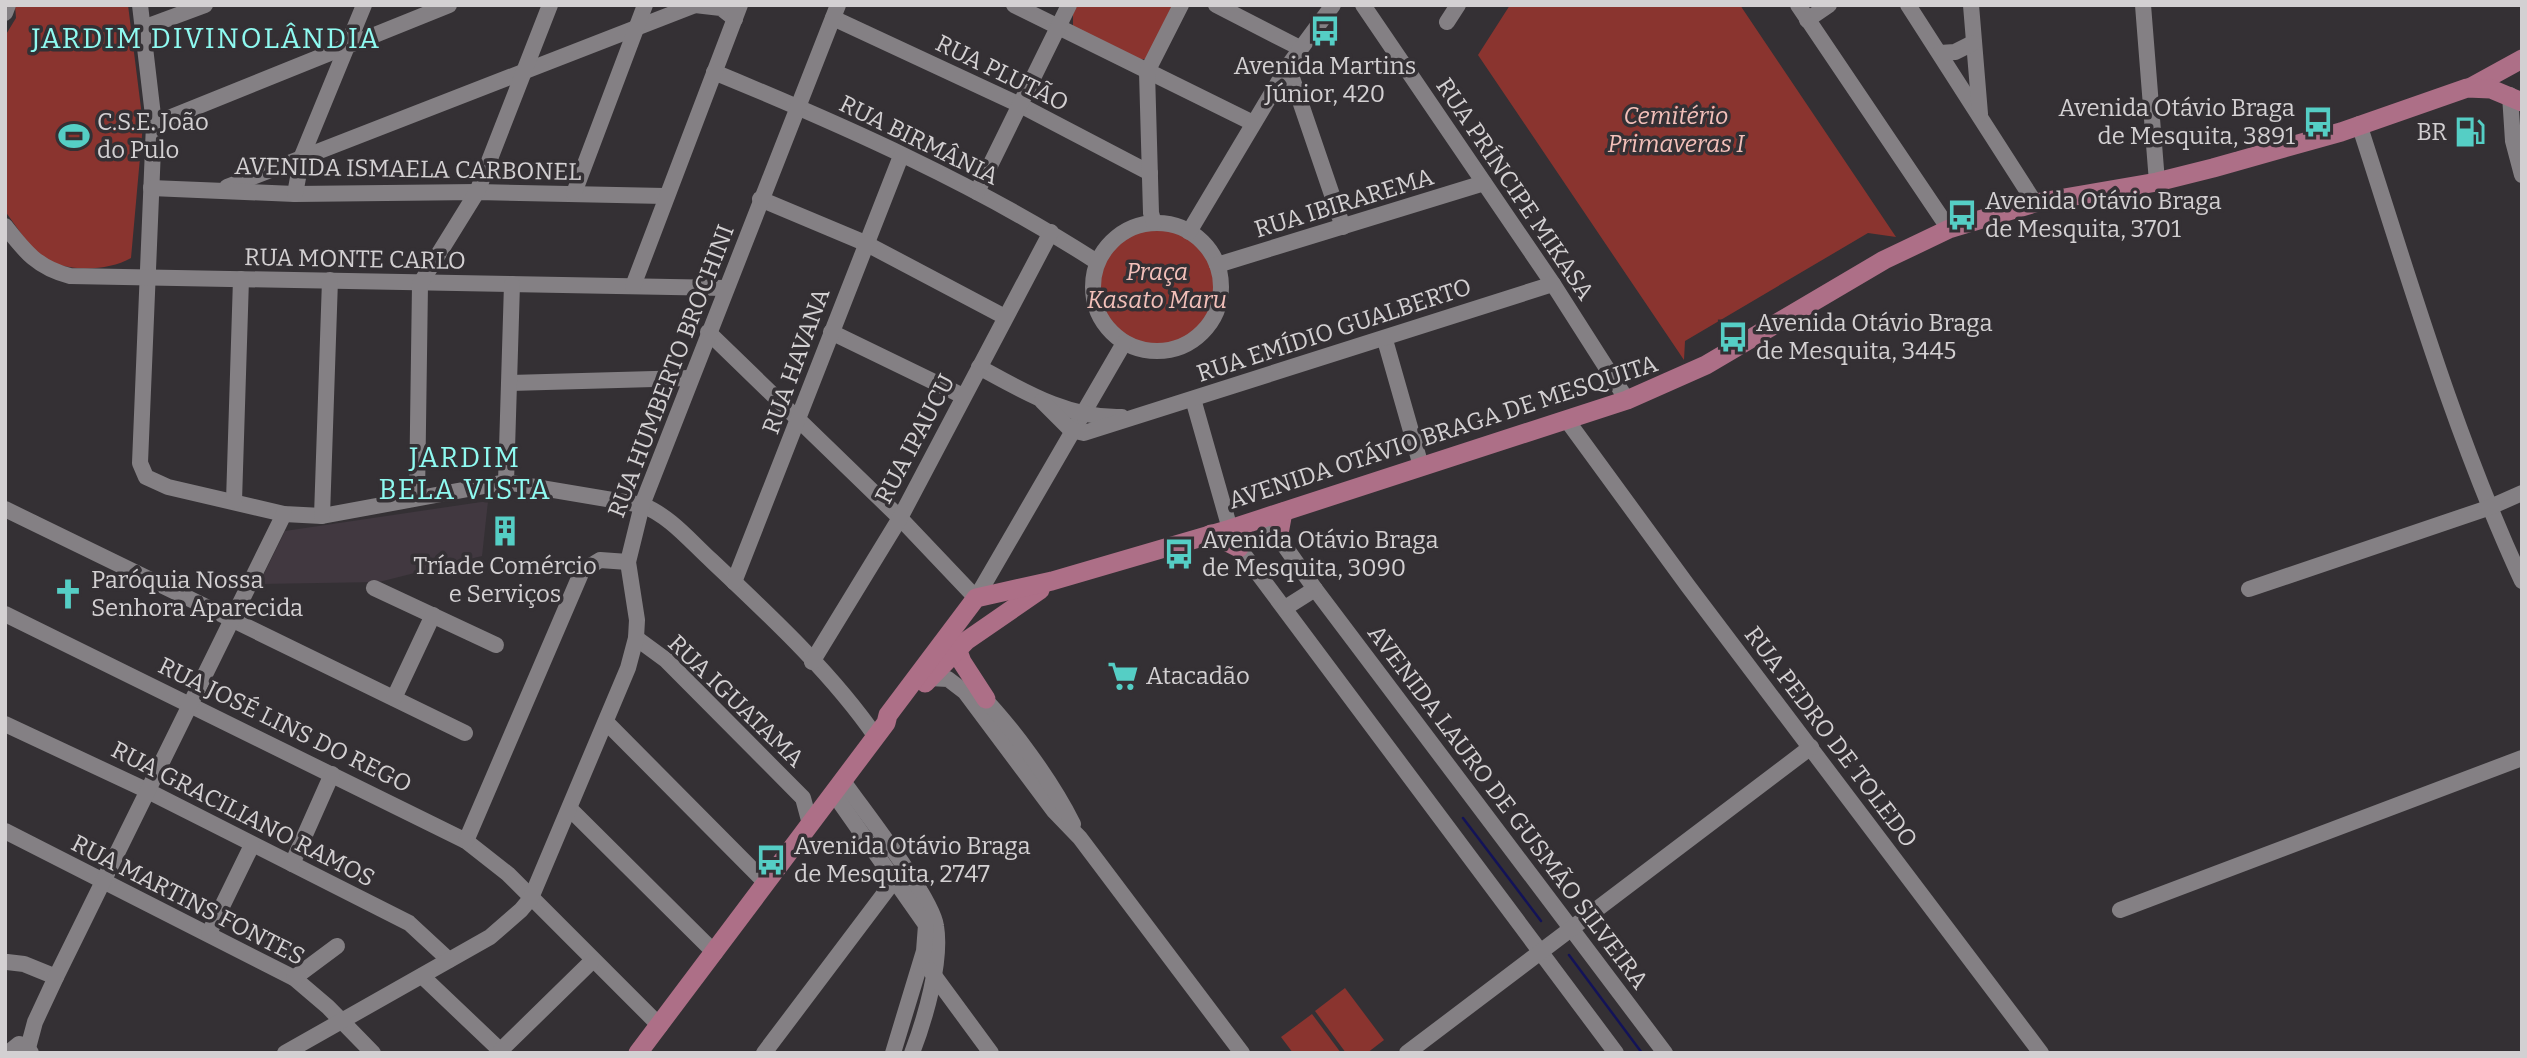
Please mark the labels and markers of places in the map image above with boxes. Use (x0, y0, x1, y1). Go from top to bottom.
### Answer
bus stop icon: Avenida Martins Júnior, 420 (1308, 14, 1342, 48)
place label: Avenida Martins Júnior, 420 (1234, 52, 1416, 108)
place label: Avenida Otávio Braga de Mesquita, 3891 (2058, 94, 2295, 150)
bus stop icon: Avenida Otávio Braga de Mesquita, 3891 (2301, 105, 2335, 139)
place label: C.S.E. João do Pulo (97, 108, 209, 164)
fuel station icon: BR (2453, 115, 2487, 149)
place label: BR (2416, 118, 2447, 146)
sports icon: C.S.E. João do Pulo (57, 119, 91, 153)
place label: Avenida Otávio Braga de Mesquita, 3701 (1985, 187, 2222, 243)
bus stop icon: Avenida Otávio Braga de Mesquita, 3701 (1945, 198, 1979, 232)
place label: Avenida Otávio Braga de Mesquita, 3445 (1756, 309, 1993, 365)
bus stop icon: Avenida Otávio Braga de Mesquita, 3445 (1716, 320, 1750, 354)
building icon: Tríade Comércio e Serviços (488, 514, 522, 548)
place label: Avenida Otávio Braga de Mesquita, 3090 (1202, 526, 1439, 582)
bus stop icon: Avenida Otávio Braga de Mesquita, 3090 (1162, 537, 1196, 571)
place label: Tríade Comércio e Serviços (413, 552, 597, 608)
place label: Paróquia Nossa Senhora Aparecida (91, 566, 303, 622)
church icon: Paróquia Nossa Senhora Aparecida (51, 577, 85, 611)
supermarket icon: Atacadão (1106, 659, 1140, 693)
place label: Atacadão (1146, 662, 1250, 690)
place label: Avenida Otávio Braga de Mesquita, 2747 (794, 832, 1031, 888)
bus stop icon: Avenida Otávio Braga de Mesquita, 2747 (754, 843, 788, 877)

